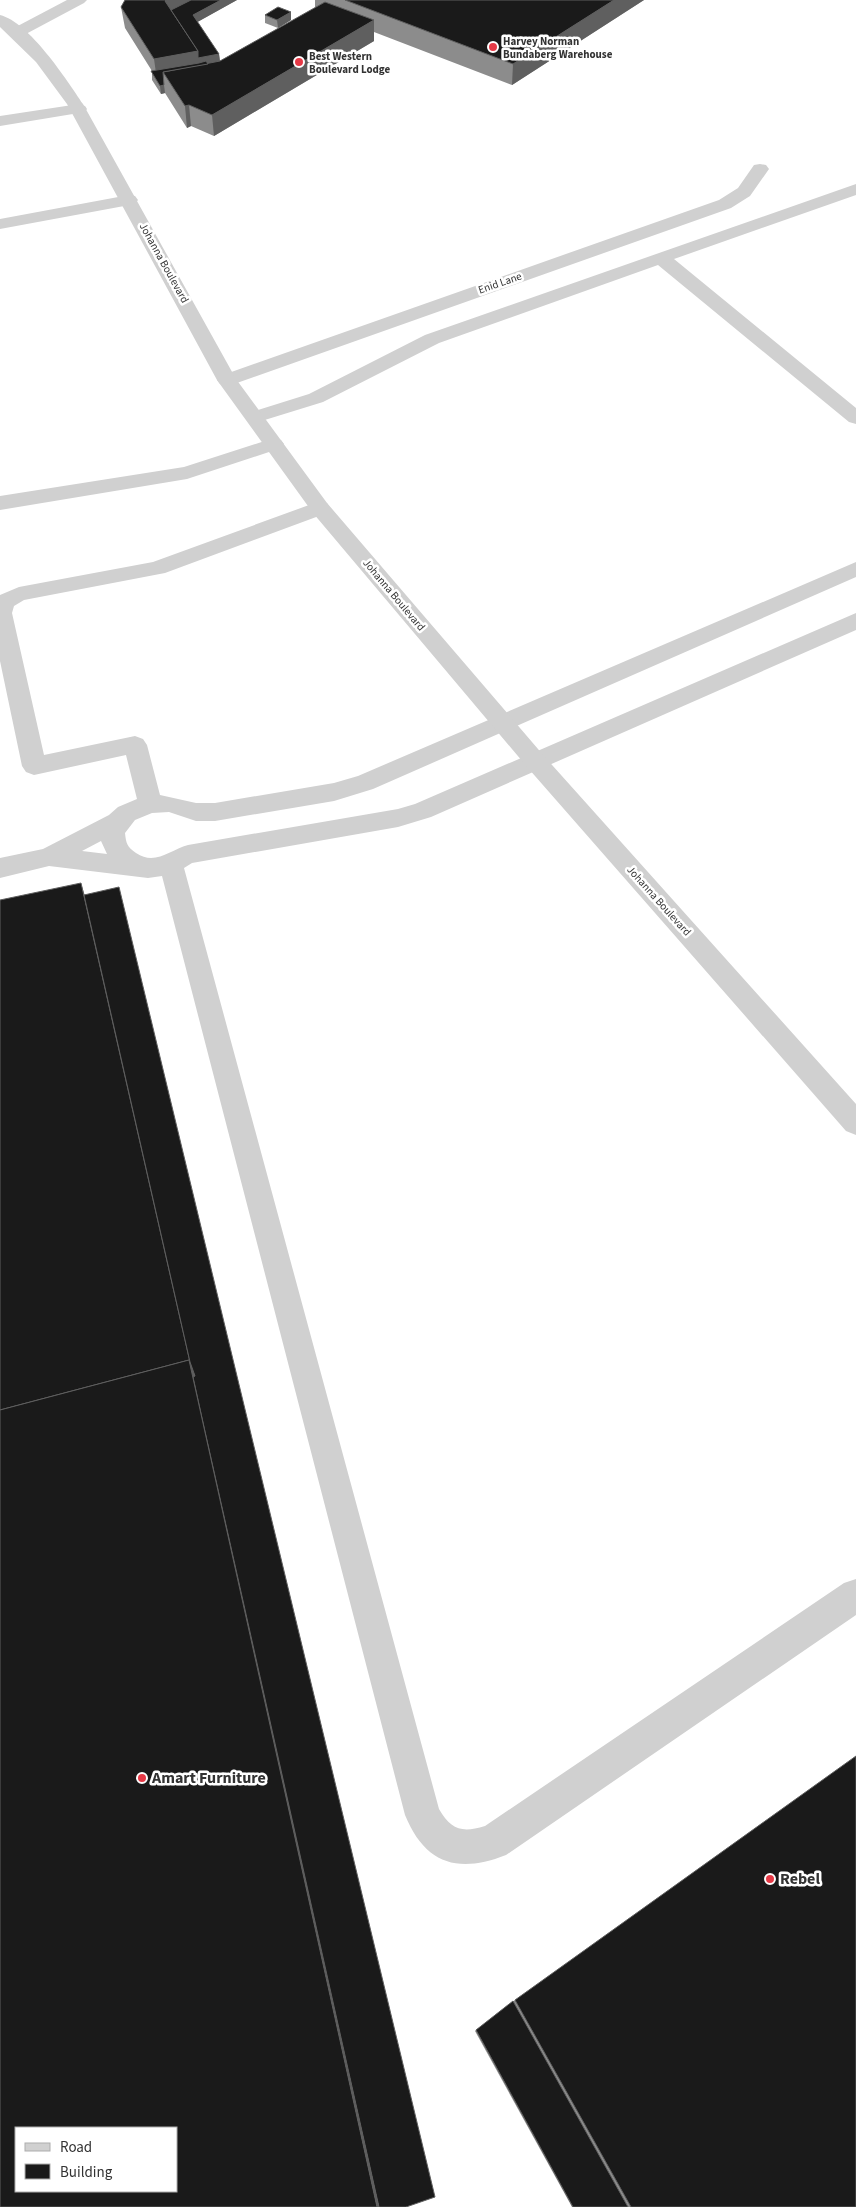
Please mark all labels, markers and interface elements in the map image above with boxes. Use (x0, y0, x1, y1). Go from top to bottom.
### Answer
place label: Harvey Norman Bundaberg Warehouse (503, 34, 613, 62)
marker: Harvey Norman Bundaberg Warehouse (487, 41, 499, 53)
place label: Best Western Boulevard Lodge (309, 49, 391, 77)
marker: Best Western Boulevard Lodge (293, 56, 305, 68)
street label: Johanna Boulevard (136, 220, 192, 306)
street label: Enid Lane (476, 268, 524, 297)
street label: Johanna Boulevard (359, 556, 429, 634)
street label: Johanna Boulevard (623, 863, 695, 939)
place label: Amart Furniture (151, 1767, 266, 1789)
marker: Amart Furniture (136, 1772, 148, 1784)
place label: Rebel (780, 1868, 820, 1890)
marker: Rebel (764, 1873, 776, 1885)
legend (15, 2127, 178, 2192)
text: Road (60, 2137, 92, 2158)
text: Building (60, 2162, 113, 2183)

